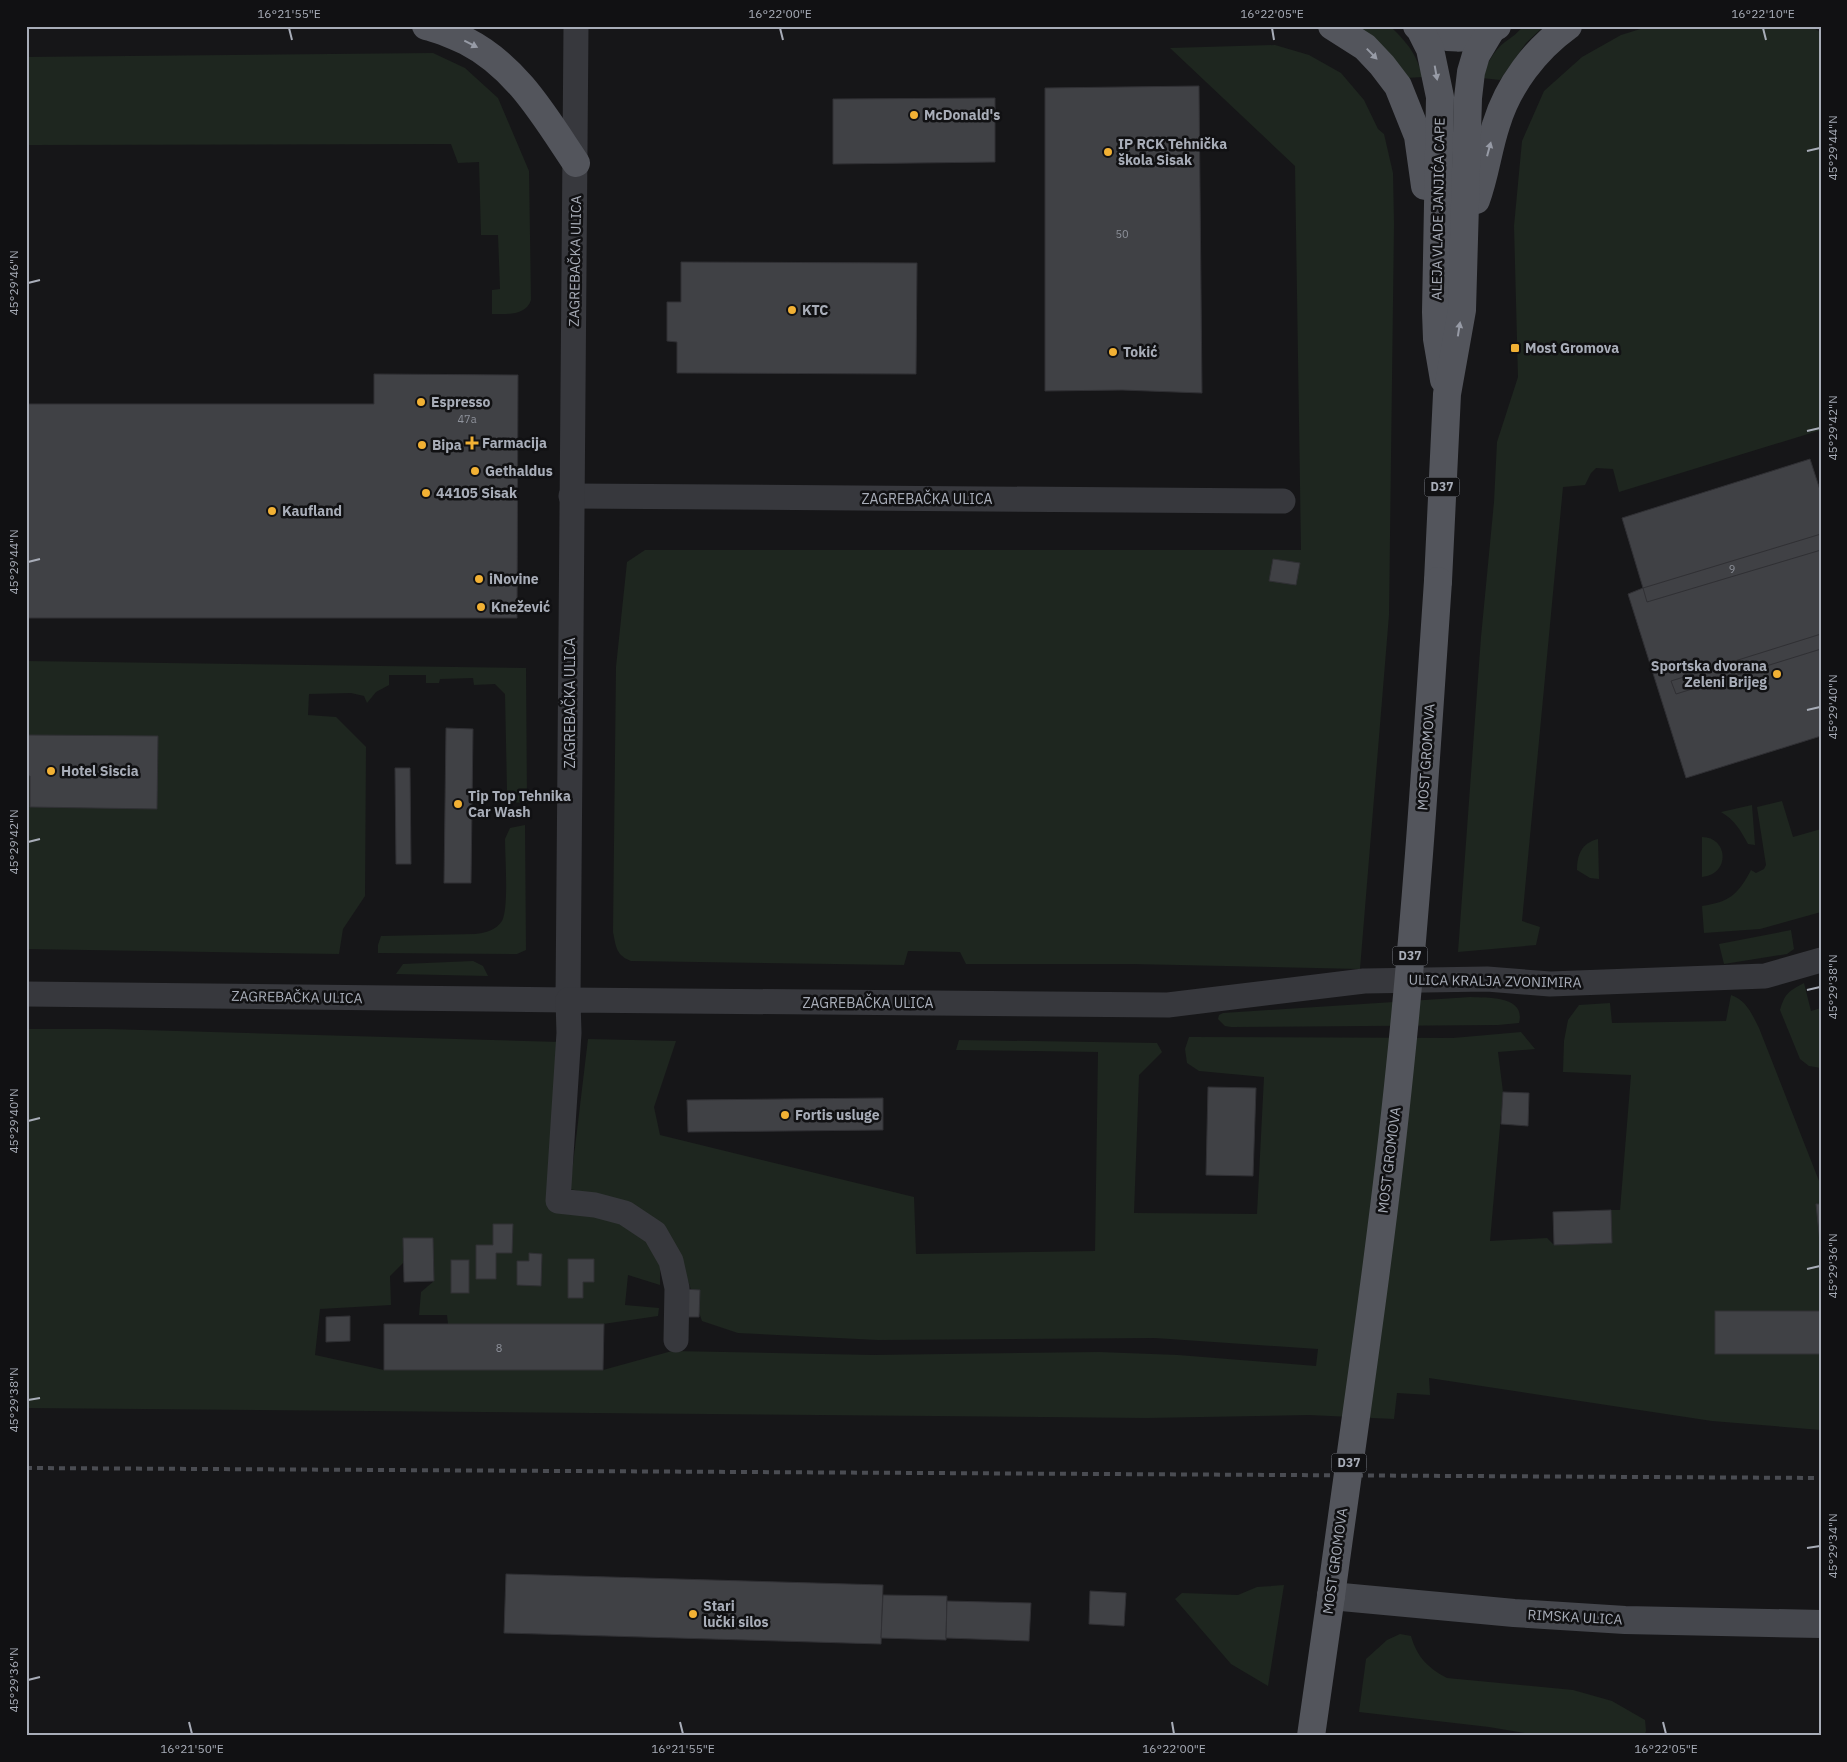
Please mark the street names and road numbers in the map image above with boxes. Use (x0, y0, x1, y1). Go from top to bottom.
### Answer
street label: ALEJA VLADE JANJIĆA CAPE (1426, 117, 1449, 301)
street label: ZAGREBAČKA ULICA (564, 195, 585, 327)
road number: D37 (1424, 478, 1460, 497)
street label: ZAGREBAČKA ULICA (861, 489, 993, 508)
street label: ZAGREBAČKA ULICA (560, 637, 579, 769)
street label: MOST GROMOVA (1413, 703, 1439, 811)
road number: D37 (1392, 946, 1428, 966)
street label: ULICA KRALJA ZVONIMIRA (1408, 970, 1582, 992)
street label: ZAGREBAČKA ULICA (231, 986, 363, 1007)
street label: ZAGREBAČKA ULICA (802, 993, 934, 1012)
street label: MOST GROMOVA (1374, 1106, 1404, 1214)
road number: D37 (1332, 1454, 1366, 1472)
street label: MOST GROMOVA (1319, 1507, 1351, 1615)
street label: RIMSKA ULICA (1527, 1606, 1623, 1628)

